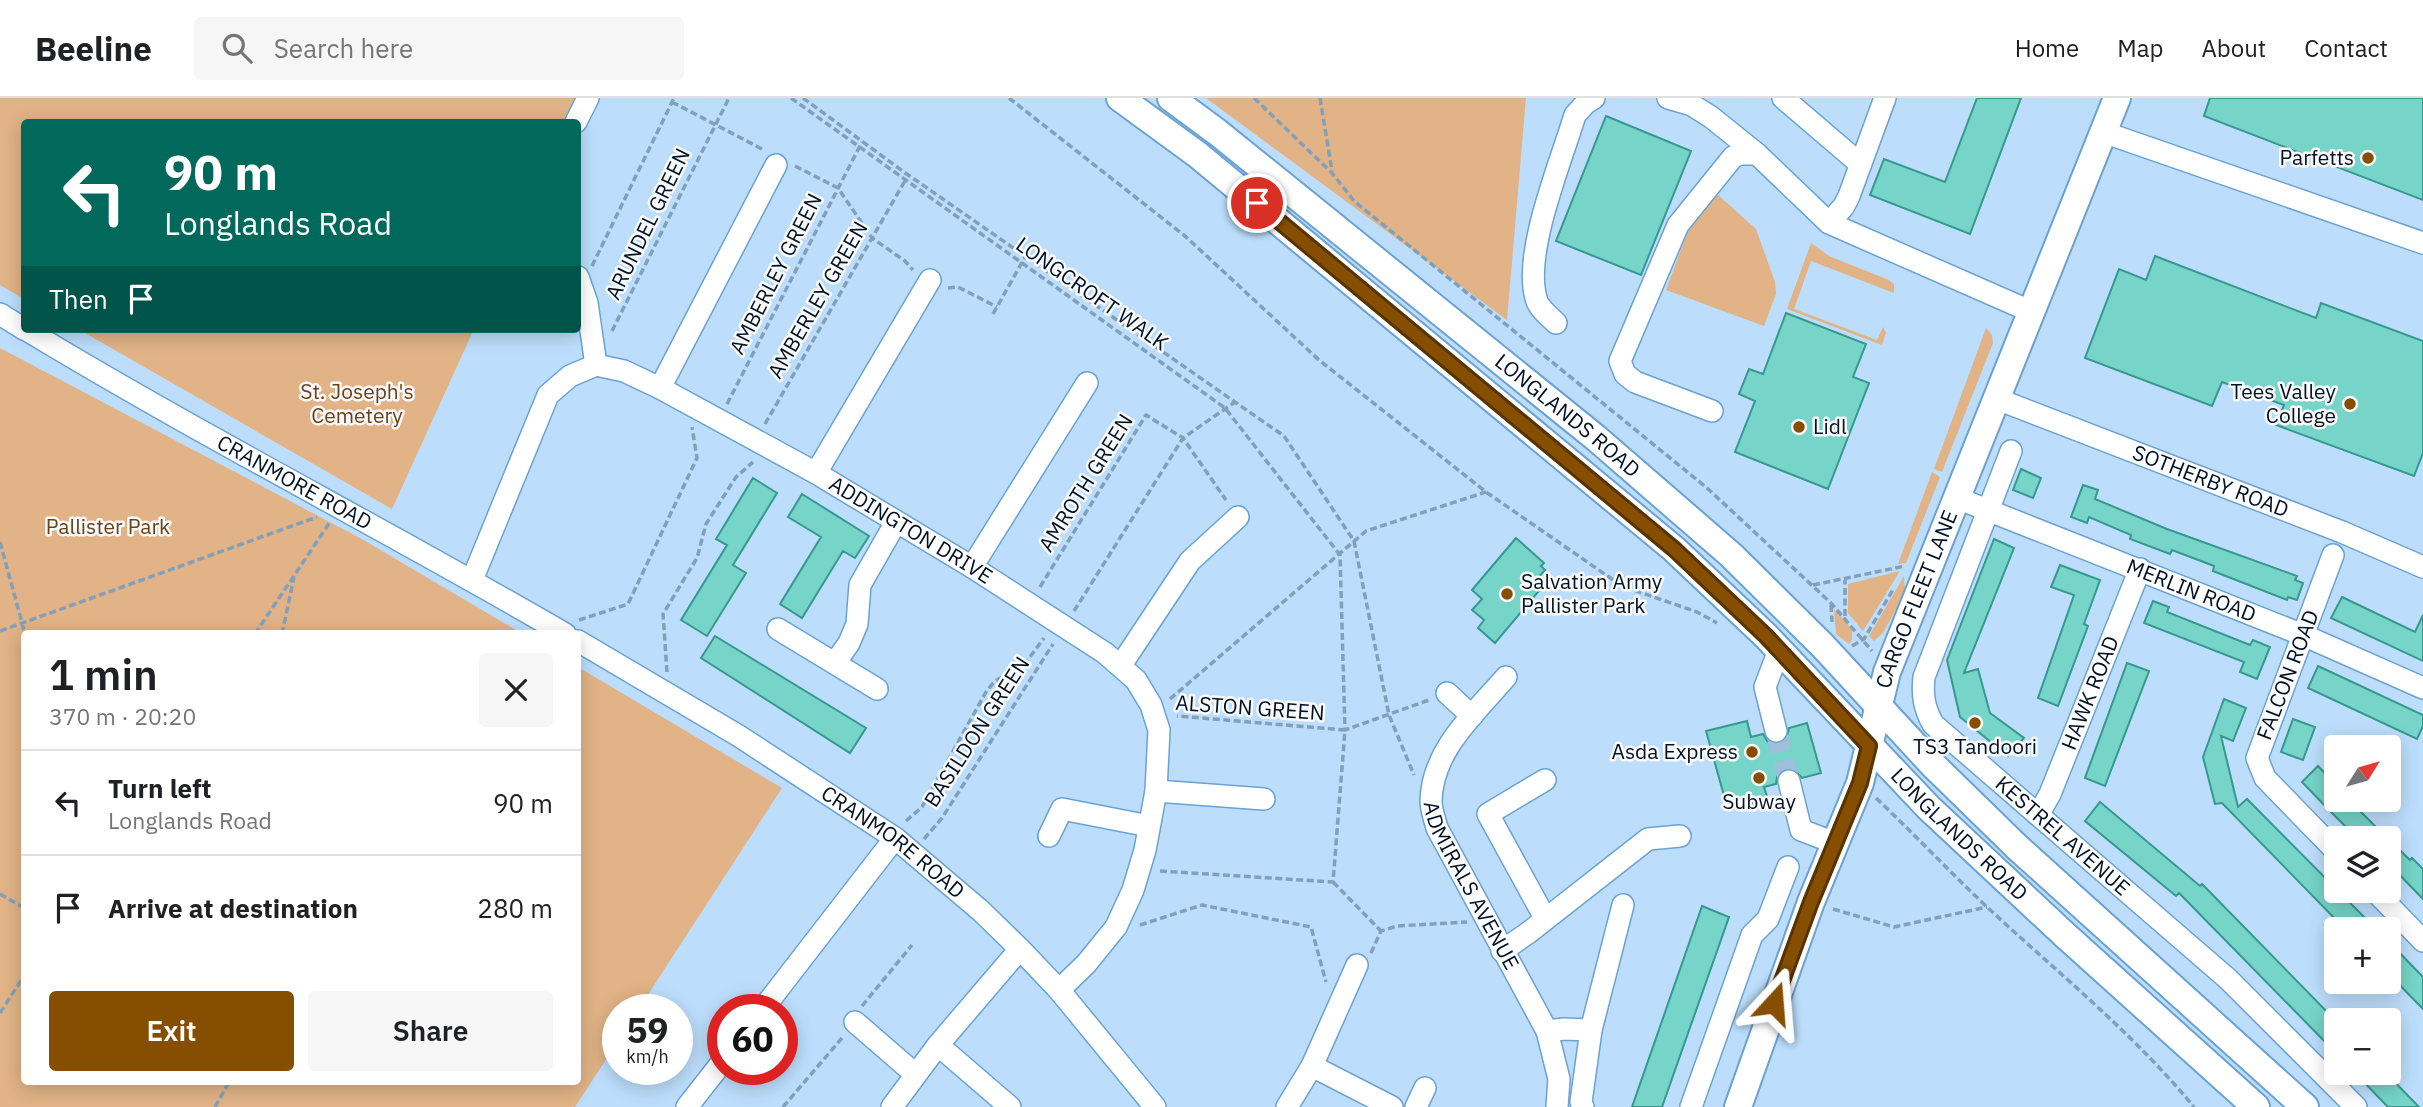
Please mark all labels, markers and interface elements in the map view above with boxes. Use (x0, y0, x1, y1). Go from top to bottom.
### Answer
search box (194, 17, 684, 80)
text: Beeline (35, 27, 152, 70)
icon: search (218, 29, 256, 67)
text: Search here (274, 31, 413, 65)
text: Home (2015, 32, 2079, 64)
text: Map (2117, 32, 2163, 64)
text: About (2201, 32, 2266, 64)
text: Contact (2304, 32, 2388, 64)
text: 90 m (164, 140, 278, 203)
street label: ARUNDEL GREEN (598, 143, 696, 304)
place label: Parfetts (2279, 143, 2354, 171)
icon: left (49, 147, 140, 238)
marker: Parfetts (2360, 150, 2376, 166)
pin (1227, 173, 1287, 233)
icon: arrive (1238, 184, 1276, 222)
street label: AMBERLEY GREEN (725, 189, 827, 359)
text: Longlands Road (164, 202, 392, 244)
street label: AMBERLEY GREEN (763, 217, 873, 383)
street label: LONGCROFT WALK (1011, 230, 1174, 356)
icon: arrive (122, 280, 160, 318)
text: Then (49, 282, 108, 316)
street label: LONGLANDS ROAD (1490, 347, 1646, 483)
park label: St. Joseph's Cemetery (300, 377, 414, 429)
place label: Tees Valley College (2231, 377, 2337, 429)
marker: Tees Valley College (2342, 396, 2358, 412)
street label: AMROTH GREEN (1032, 408, 1139, 557)
place label: Lidl (1813, 412, 1847, 440)
marker: Lidl (1791, 419, 1807, 435)
street label: CRANMORE ROAD (212, 428, 377, 536)
street label: SOTHERBY ROAD (2129, 438, 2293, 523)
street label: ADDINGTON DRIVE (824, 469, 998, 590)
street label: CARGO FLEET LANE (1869, 506, 1963, 691)
park label: Pallister Park (46, 512, 170, 540)
street label: MERLIN ROAD (2123, 552, 2260, 628)
place label: Salvation Army Pallister Park (1521, 567, 1663, 619)
marker: Salvation Army Pallister Park (1499, 586, 1515, 602)
street label: FALCON ROAD (2249, 606, 2325, 744)
street label: HAWK ROAD (2054, 631, 2125, 754)
text: 1 min (49, 647, 158, 702)
street label: BASILDON GREEN (917, 651, 1035, 812)
button: close (479, 653, 553, 727)
street label: ALSTON GREEN (1175, 688, 1326, 726)
text: 370 m · 20:20 (49, 701, 196, 731)
marker: TS3 Tandoori (1967, 715, 1983, 731)
place label: TS3 Tandoori (1913, 732, 2037, 760)
north arrow (2324, 735, 2401, 812)
map controls (2324, 735, 2401, 1085)
place label: Asda Express (1611, 737, 1738, 765)
marker: Asda Express (1744, 744, 1760, 760)
street label: LONGLANDS ROAD (1885, 761, 2034, 906)
street label: KESTREL AVENUE (1990, 769, 2136, 901)
marker: Subway (1751, 770, 1767, 786)
text: Turn left (108, 771, 211, 805)
street label: CRANMORE ROAD (816, 779, 971, 904)
icon: left (49, 784, 87, 822)
text: 90 m (493, 786, 553, 820)
place label: Subway (1722, 787, 1796, 815)
street label: ADMIRALS AVENUE (1418, 799, 1526, 974)
text: Longlands Road (108, 805, 272, 835)
button: layers (2324, 826, 2401, 903)
icon: arrive (49, 889, 87, 927)
text: Arrive at destination (108, 891, 358, 925)
text: 280 m (477, 891, 553, 925)
button: + (2324, 917, 2401, 994)
position arrow (1737, 966, 1811, 1040)
button: Exit (49, 991, 294, 1071)
button: Share (308, 991, 553, 1071)
speed limit sign: 60 (707, 994, 798, 1085)
text: 59 (626, 1007, 669, 1053)
button: − (2324, 1008, 2401, 1085)
text: km/h (626, 1045, 669, 1068)

